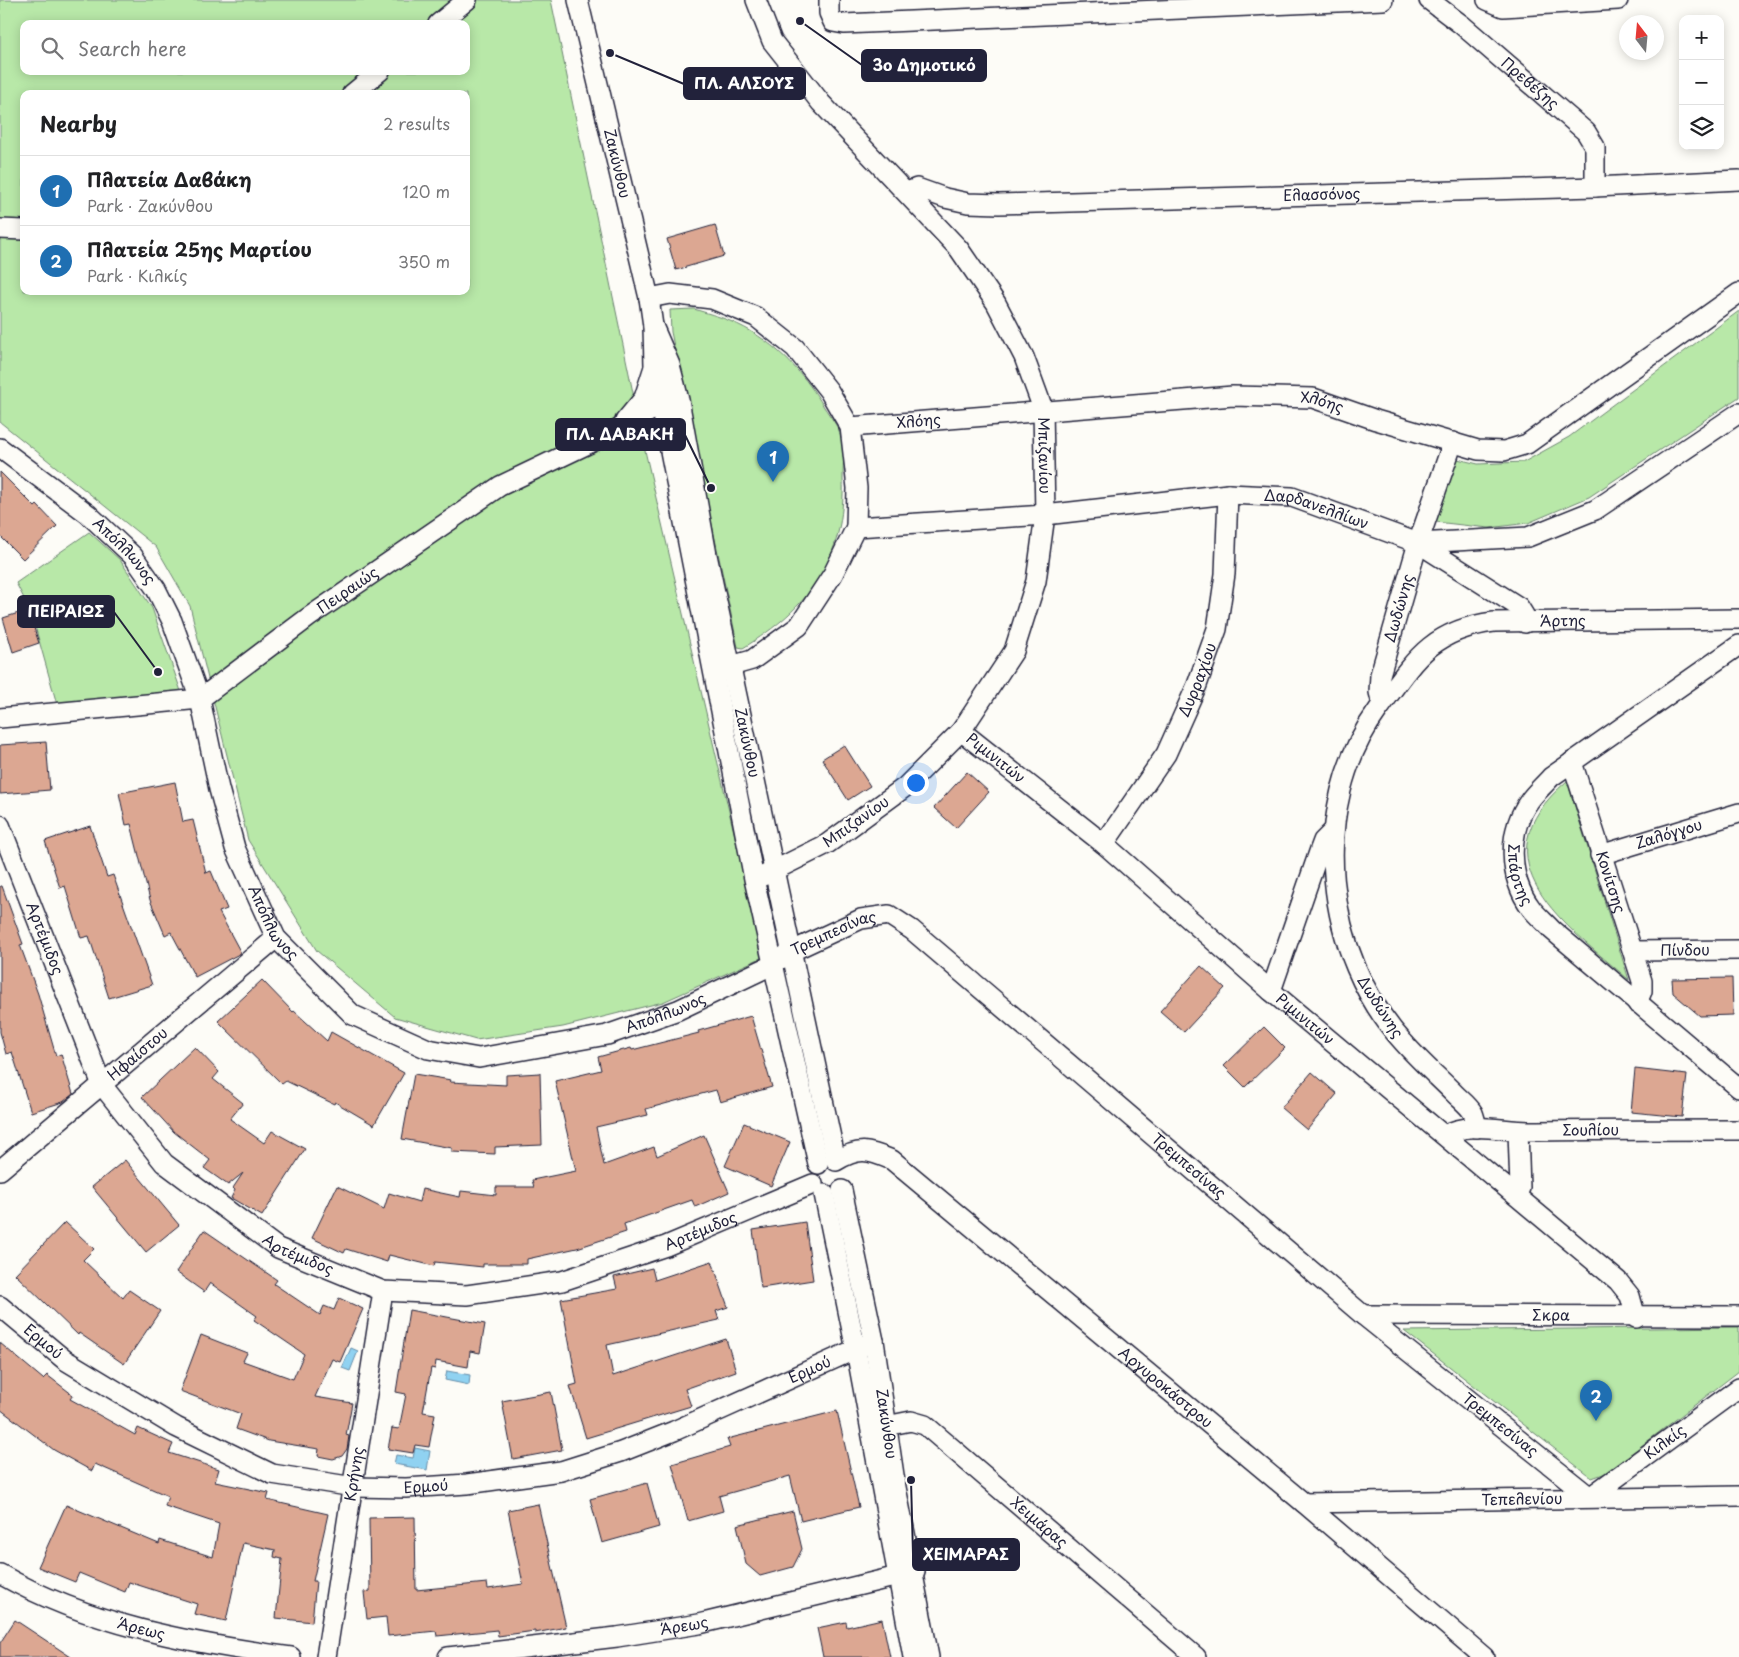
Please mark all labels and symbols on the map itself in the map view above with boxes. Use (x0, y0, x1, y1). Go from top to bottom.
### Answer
north arrow (1619, 15, 1664, 60)
callout: 3ο Δημοτικό (862, 50, 986, 81)
street label: Πρεβέζης (1497, 51, 1565, 114)
text: 3ο Δημοτικό (872, 52, 976, 76)
callout: ΠΛ. ΑΛΣΟΥΣ (684, 68, 805, 99)
text: ΠΛ. ΑΛΣΟΥΣ (694, 70, 794, 94)
street label: Ζακύνθου (599, 126, 638, 200)
street label: Ελασσόνος (1283, 181, 1361, 206)
street label: Χλόης (1300, 385, 1348, 418)
street label: Χλόης (896, 407, 942, 433)
street label: Μπιζανίου (1033, 417, 1058, 494)
callout: ΠΛ. ΔΑΒΑΚΗ (556, 419, 685, 450)
text: ΠΛ. ΔΑΒΑΚΗ (566, 421, 674, 445)
pin: 1 (757, 441, 789, 482)
street label: Δαρδανελλίων (1263, 483, 1372, 534)
street label: Απόλλωνος (88, 511, 162, 589)
street label: Πειραιώς (311, 560, 382, 619)
street label: Δωδώνης (1377, 571, 1419, 645)
callout: ΠΕΙΡΑΙΩΣ (18, 596, 114, 627)
text: ΠΕΙΡΑΙΩΣ (28, 598, 104, 622)
street label: Άρτης (1540, 608, 1586, 631)
street label: Δυρραχίου (1171, 639, 1221, 720)
street label: Ζακύνθου (730, 705, 767, 779)
street label: Ριμινιτών (962, 726, 1031, 788)
your location (903, 770, 929, 796)
street label: Μπιζανίου (817, 789, 893, 852)
street label: Ζαλόγγου (1632, 812, 1705, 854)
street label: Σπάρτης (1503, 844, 1540, 910)
street label: Κονίτσης (1591, 848, 1633, 916)
street label: Απόλλωνος (243, 881, 305, 965)
street label: Αρτέμιδος (21, 898, 71, 978)
street label: Τρεμπεσίνας (786, 904, 878, 960)
street label: Πίνδου (1660, 937, 1710, 961)
street label: Δωδώνης (1353, 971, 1410, 1042)
street label: Απόλλωνος (622, 985, 709, 1038)
street label: Ριμινιτών (1272, 987, 1340, 1050)
street label: Ηφαίστου (102, 1021, 172, 1085)
street label: Σουλίου (1562, 1117, 1619, 1141)
street label: Τρεμπεσίνας (1147, 1127, 1232, 1204)
street label: Αρτέμιδος (660, 1204, 740, 1255)
street label: Αρτέμιδος (258, 1227, 338, 1280)
street label: Σκρα (1532, 1302, 1570, 1326)
street label: Ερμού (20, 1318, 69, 1364)
street label: Αργυροκάστρου (1114, 1340, 1219, 1433)
street label: Ερμού (784, 1349, 834, 1388)
pin: 2 (1580, 1380, 1612, 1421)
street label: Τρεμπεσίνας (1458, 1386, 1544, 1462)
street label: Ζακύνθου (871, 1387, 904, 1460)
street label: Κιλκίς (1638, 1418, 1690, 1464)
street label: Κρήνης (337, 1445, 369, 1503)
street label: Ερμού (403, 1472, 449, 1498)
street label: Τεπελενίου (1481, 1486, 1563, 1510)
street label: Χειμάρας (1006, 1490, 1074, 1553)
callout: ΧΕΙΜΑΡΑΣ (913, 1539, 1019, 1570)
text: ΧΕΙΜΑΡΑΣ (922, 1541, 1009, 1565)
street label: Άρεως (658, 1609, 710, 1640)
street label: Άρεως (115, 1610, 168, 1645)

